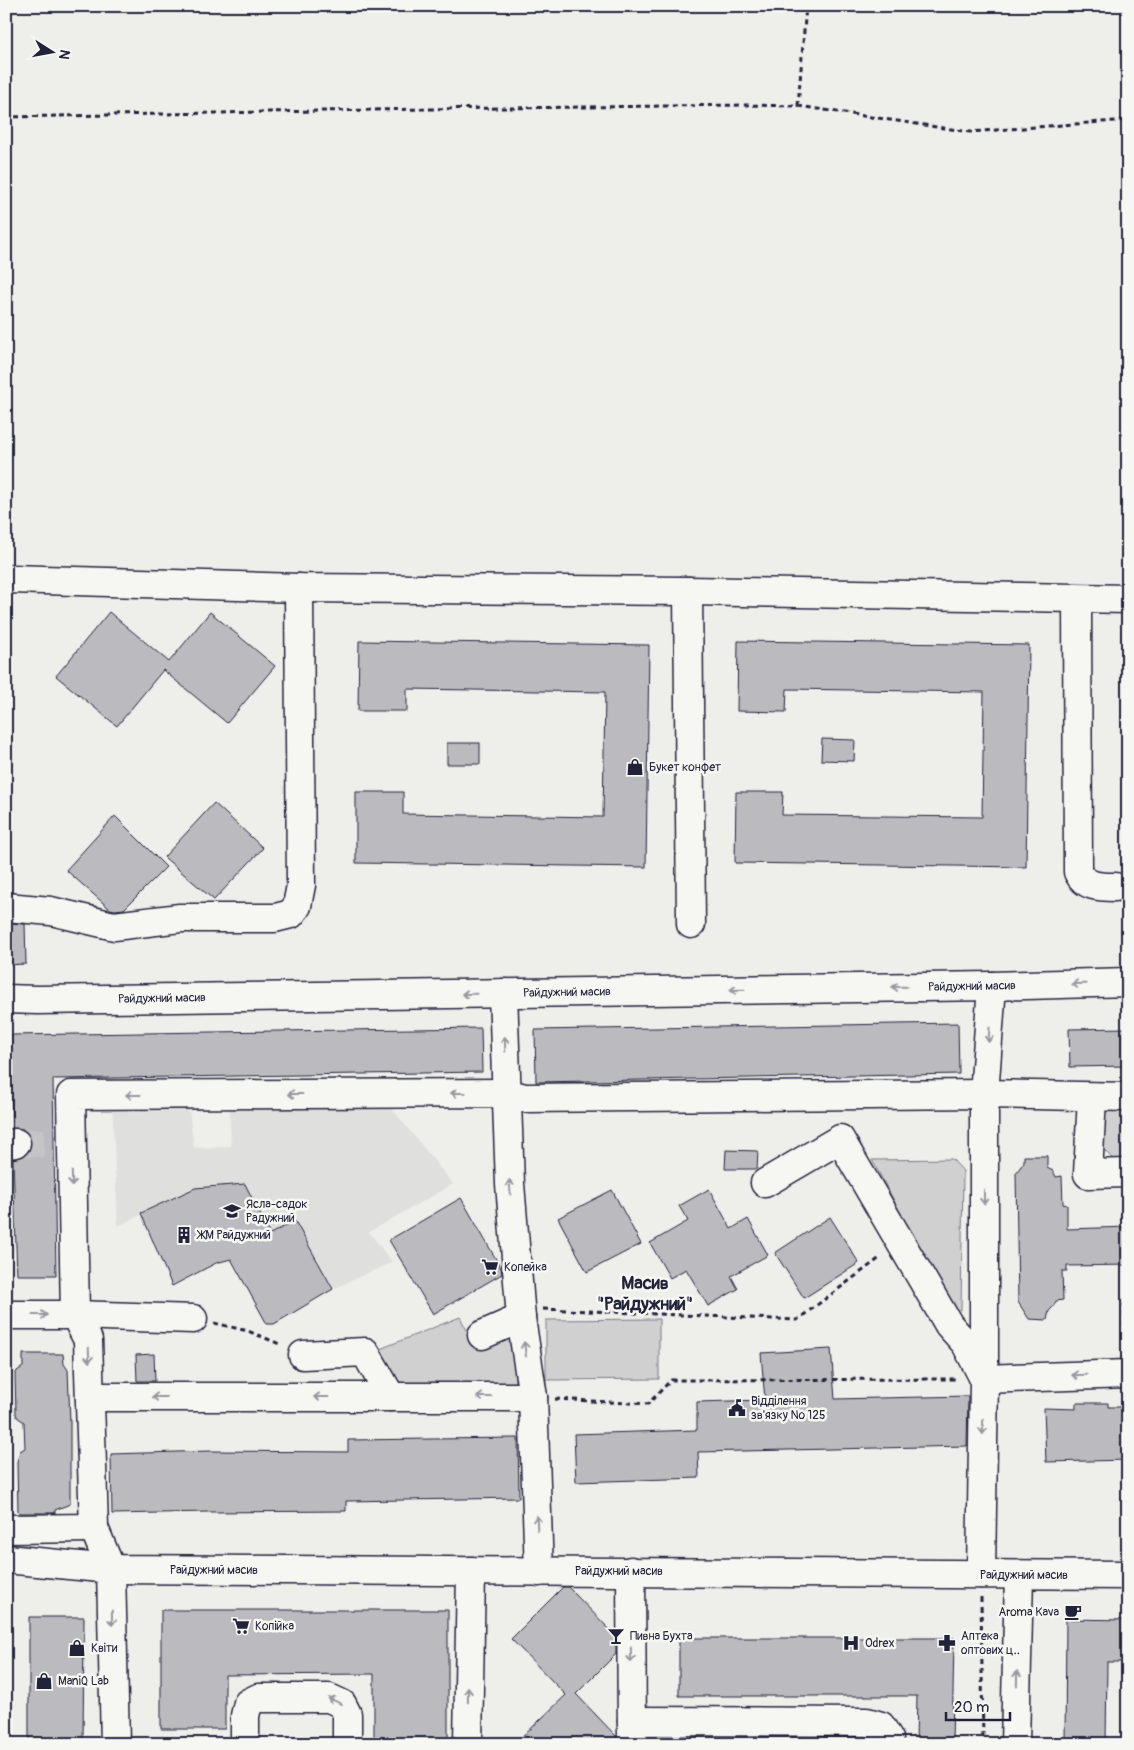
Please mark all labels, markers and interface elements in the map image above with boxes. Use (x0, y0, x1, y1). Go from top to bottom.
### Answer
north arrow (28, 28, 78, 78)
text: N (55, 48, 74, 61)
shop icon: Букет конфет (625, 757, 645, 777)
place label: Букет конфет (649, 760, 721, 775)
street label: Райдужний масив (928, 978, 1016, 995)
one-way arrow (1071, 979, 1087, 988)
one-way arrow (891, 982, 908, 992)
street label: Райдужний масив (523, 984, 611, 1001)
one-way arrow (729, 985, 745, 994)
one-way arrow (461, 989, 477, 998)
street label: Райдужний масив (118, 990, 206, 1007)
one-way arrow (984, 1026, 993, 1042)
one-way arrow (500, 1036, 510, 1052)
one-way arrow (450, 1088, 466, 1098)
one-way arrow (287, 1089, 304, 1099)
one-way arrow (125, 1090, 141, 1100)
one-way arrow (68, 1171, 77, 1187)
one-way arrow (506, 1180, 515, 1196)
one-way arrow (979, 1188, 989, 1205)
place label: Ясла-садок Радужний (246, 1197, 308, 1226)
school or university icon: Ясла-садок Радужний (222, 1201, 242, 1221)
building icon: ЖМ Райдужний (174, 1225, 194, 1245)
place label: ЖМ Райдужний (196, 1228, 271, 1243)
supermarket icon: Копейка (480, 1257, 500, 1277)
place label: Копейка (504, 1260, 547, 1275)
district label: Масив "Райдужний" (597, 1272, 693, 1316)
one-way arrow (32, 1310, 48, 1320)
one-way arrow (520, 1342, 530, 1358)
one-way arrow (84, 1347, 93, 1363)
one-way arrow (1071, 1371, 1087, 1380)
one-way arrow (151, 1392, 168, 1402)
one-way arrow (314, 1392, 330, 1402)
one-way arrow (476, 1392, 492, 1402)
place label: Відділення зв'язку № 125 (751, 1394, 825, 1423)
public building icon: Відділення зв'язку № 125 (727, 1398, 747, 1418)
one-way arrow (979, 1419, 988, 1435)
one-way arrow (532, 1515, 542, 1532)
street label: Райдужний масив (170, 1563, 258, 1578)
street label: Райдужний масив (575, 1564, 663, 1579)
street label: Райдужний масив (980, 1568, 1068, 1583)
cafe icon: Aroma Kava (1063, 1602, 1083, 1622)
place label: Aroma Kava (998, 1605, 1059, 1620)
one-way arrow (107, 1610, 117, 1626)
supermarket icon: Копійка (231, 1616, 251, 1636)
place label: Копійка (255, 1619, 295, 1634)
bar icon: Пивна Бухта (606, 1626, 626, 1646)
place label: Пивна Бухта (630, 1629, 693, 1644)
place label: Аптека оптових ц‥ (961, 1629, 1020, 1658)
hospital icon: Odrex (841, 1633, 861, 1653)
pharmacy icon: Аптека оптових ц‥ (937, 1633, 957, 1653)
place label: Odrex (865, 1636, 894, 1651)
shop icon: Квіти (67, 1638, 87, 1658)
place label: Квіти (91, 1641, 118, 1656)
one-way arrow (626, 1646, 636, 1663)
one-way arrow (1012, 1670, 1021, 1686)
shop icon: ManiQ Lab (34, 1671, 54, 1691)
place label: ManiQ Lab (58, 1674, 109, 1689)
one-way arrow (464, 1687, 473, 1703)
scale bar (946, 1690, 1010, 1722)
one-way arrow (327, 1696, 342, 1706)
text: 20 m (954, 1698, 989, 1717)

